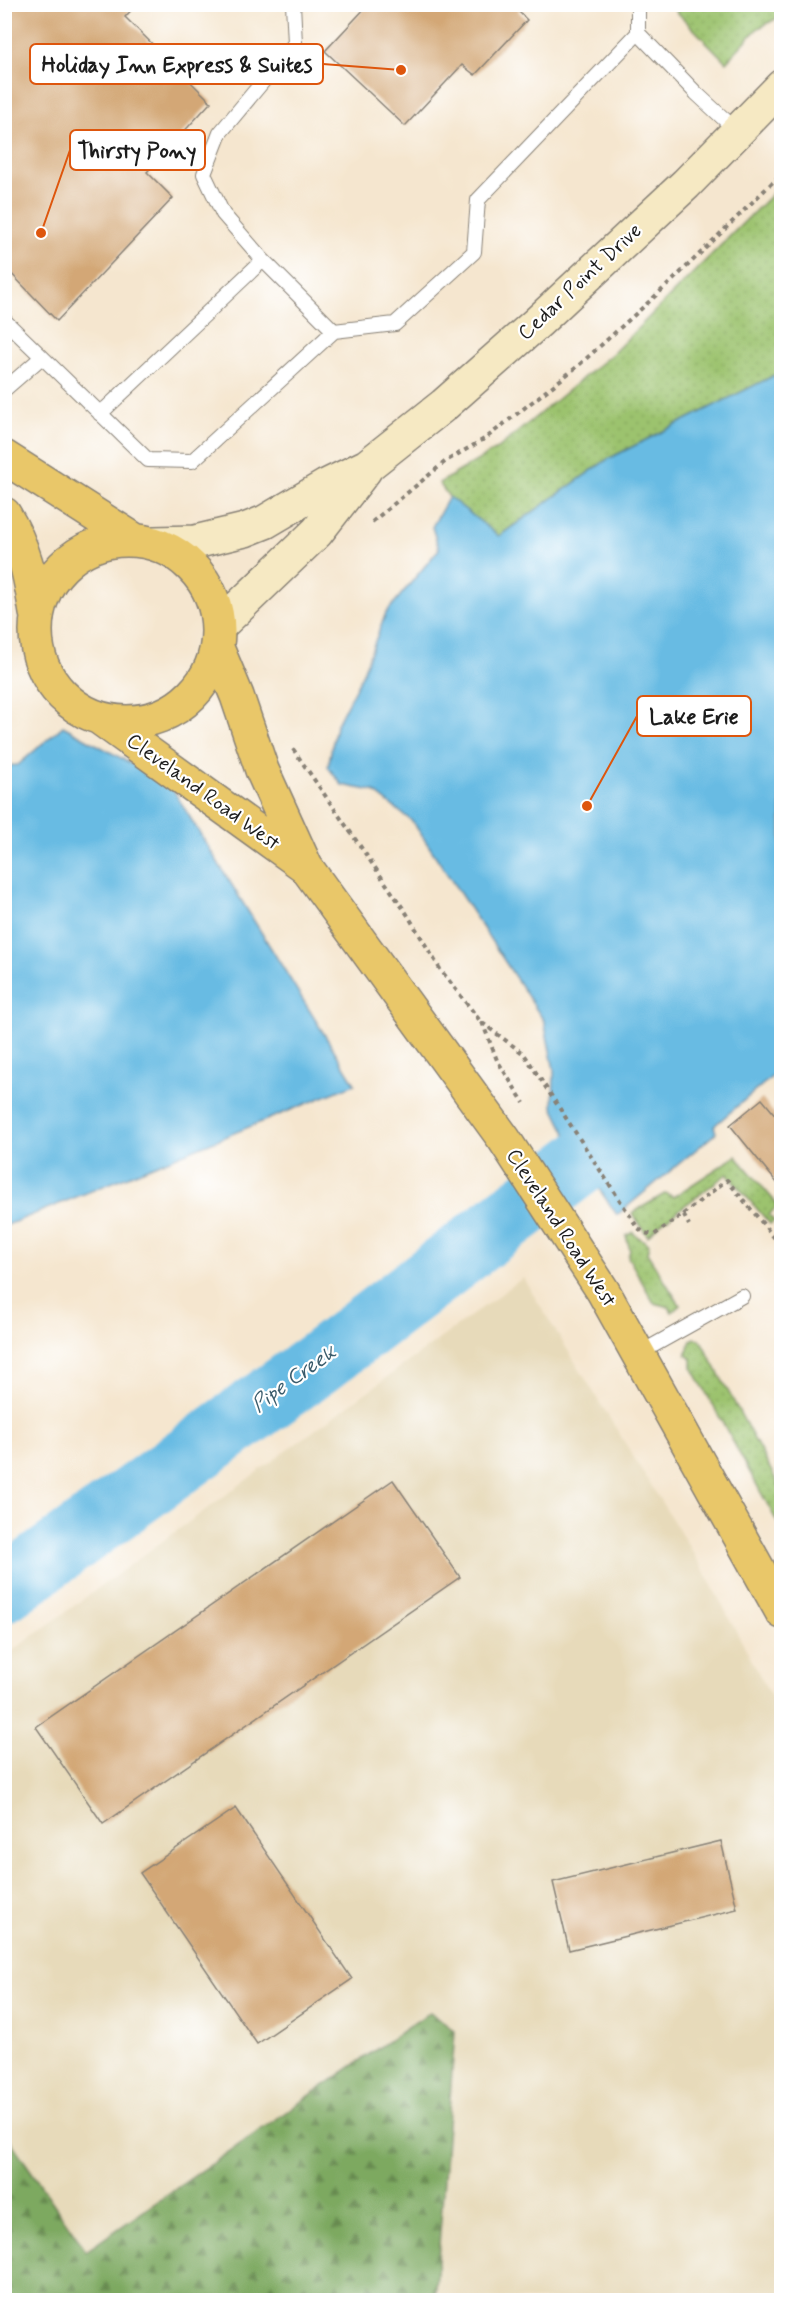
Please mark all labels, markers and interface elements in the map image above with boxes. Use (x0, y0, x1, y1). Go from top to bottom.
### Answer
callout: Holiday Inn Express & Suites (30, 44, 323, 84)
text: Holiday Inn Express & Suites (42, 52, 313, 80)
callout: Thirsty Pony (70, 130, 205, 170)
text: Thirsty Pony (78, 138, 196, 167)
street label: Cedar Point Drive (512, 217, 648, 347)
callout: Lake Erie (637, 696, 751, 736)
text: Lake Erie (649, 704, 739, 732)
street label: Cleveland Road West (120, 727, 286, 858)
street label: Cleveland Road West (499, 1143, 623, 1313)
water label: Pipe Creek (246, 1338, 343, 1419)

